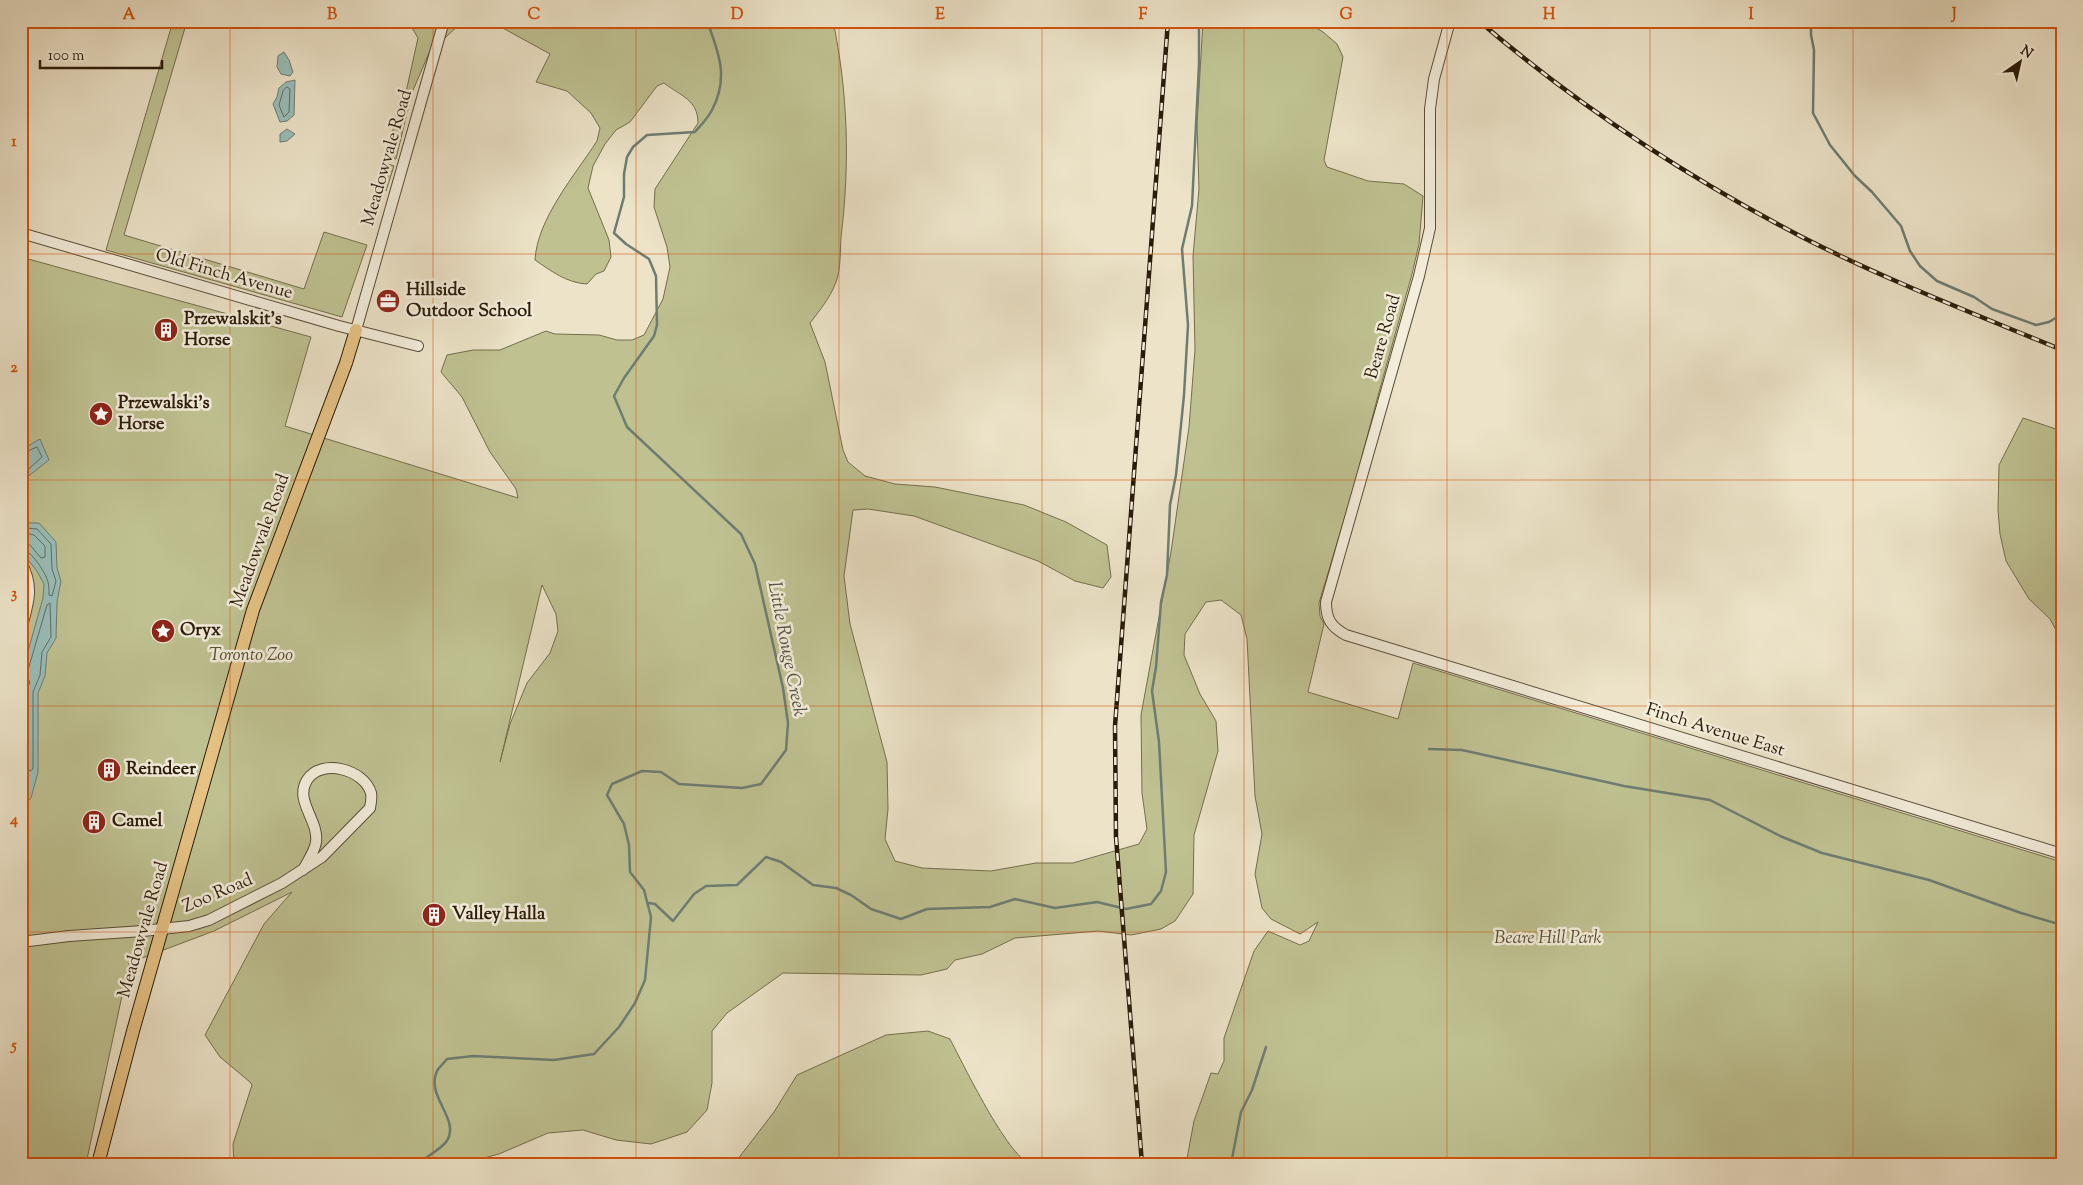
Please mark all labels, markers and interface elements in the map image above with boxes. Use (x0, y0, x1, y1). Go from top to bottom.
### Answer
text: A (123, 4, 136, 27)
text: B (327, 4, 337, 27)
text: C (528, 4, 541, 27)
text: D (731, 4, 744, 27)
text: E (935, 4, 945, 27)
text: F (1139, 4, 1148, 27)
text: G (1339, 4, 1353, 27)
text: H (1543, 4, 1556, 27)
text: I (1748, 4, 1754, 27)
text: J (1950, 4, 1957, 27)
scale bar (40, 38, 162, 70)
north arrow (1996, 38, 2046, 88)
text: N (2016, 41, 2036, 64)
text: 100 m (48, 46, 85, 67)
street label: Meadowvale Road (356, 87, 420, 229)
text: 1 (11, 131, 17, 154)
street label: Old Finch Avenue (152, 243, 296, 307)
place label: Hillside Outdoor School (406, 278, 533, 325)
office icon: Hillside Outdoor School (375, 288, 401, 314)
street label: Beare Road (1359, 291, 1409, 383)
place label: Przewalskit's Horse (184, 307, 282, 354)
building icon: Przewalskit's Horse (153, 317, 179, 343)
text: 2 (10, 357, 18, 380)
place label: Przewalski's Horse (118, 391, 210, 438)
place icon: Przewalski's Horse (88, 401, 114, 427)
street label: Meadowvale Road (225, 470, 297, 612)
water label: Little Rouge Creek (760, 579, 812, 719)
text: 3 (11, 583, 18, 606)
place icon: Oryx (150, 618, 176, 644)
place label: Oryx (180, 618, 221, 644)
park label: Toronto Zoo (209, 643, 293, 669)
street label: Finch Avenue East (1642, 698, 1788, 764)
building icon: Reindeer (96, 757, 122, 783)
place label: Reindeer (126, 757, 196, 783)
text: 4 (9, 809, 18, 832)
building icon: Camel (81, 809, 107, 835)
place label: Camel (112, 809, 164, 835)
street label: Meadowvale Road (112, 859, 176, 1001)
street label: Zoo Road (179, 868, 257, 920)
building icon: Valley Halla (421, 902, 447, 928)
place label: Valley Halla (452, 902, 546, 928)
park label: Beare Hill Park (1494, 926, 1602, 952)
text: 5 (9, 1035, 17, 1058)

